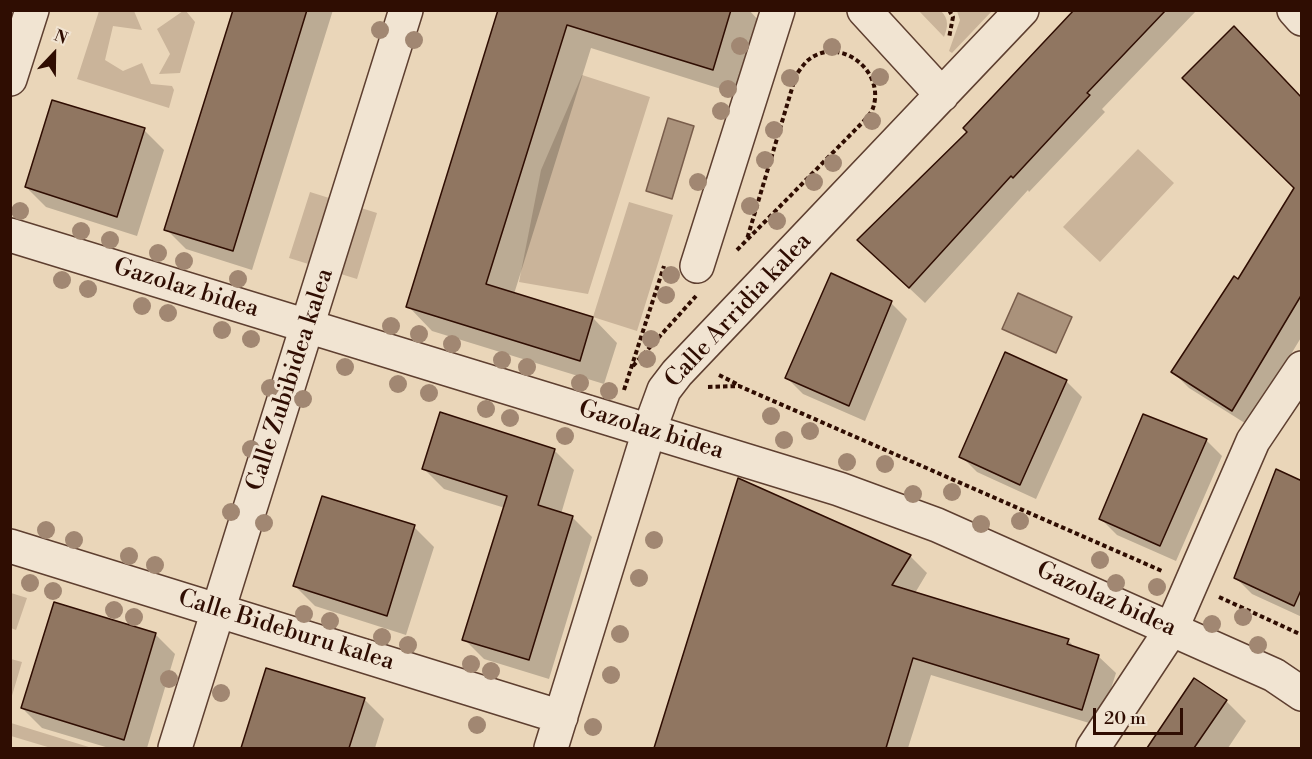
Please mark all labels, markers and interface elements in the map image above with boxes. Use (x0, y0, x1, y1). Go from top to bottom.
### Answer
north arrow (24, 24, 84, 84)
text: N (51, 26, 70, 49)
street label: Calle Arridia kalea (660, 228, 818, 394)
street label: Gazolaz bidea (110, 253, 262, 325)
street label: Calle Zubibidea kalea (241, 265, 341, 495)
street label: Gazolaz bidea (575, 395, 727, 467)
street label: Gazolaz bidea (1032, 556, 1180, 644)
street label: Calle Bideburu kalea (175, 584, 397, 678)
scale bar (1096, 696, 1186, 734)
text: 20 m (1104, 707, 1146, 730)

